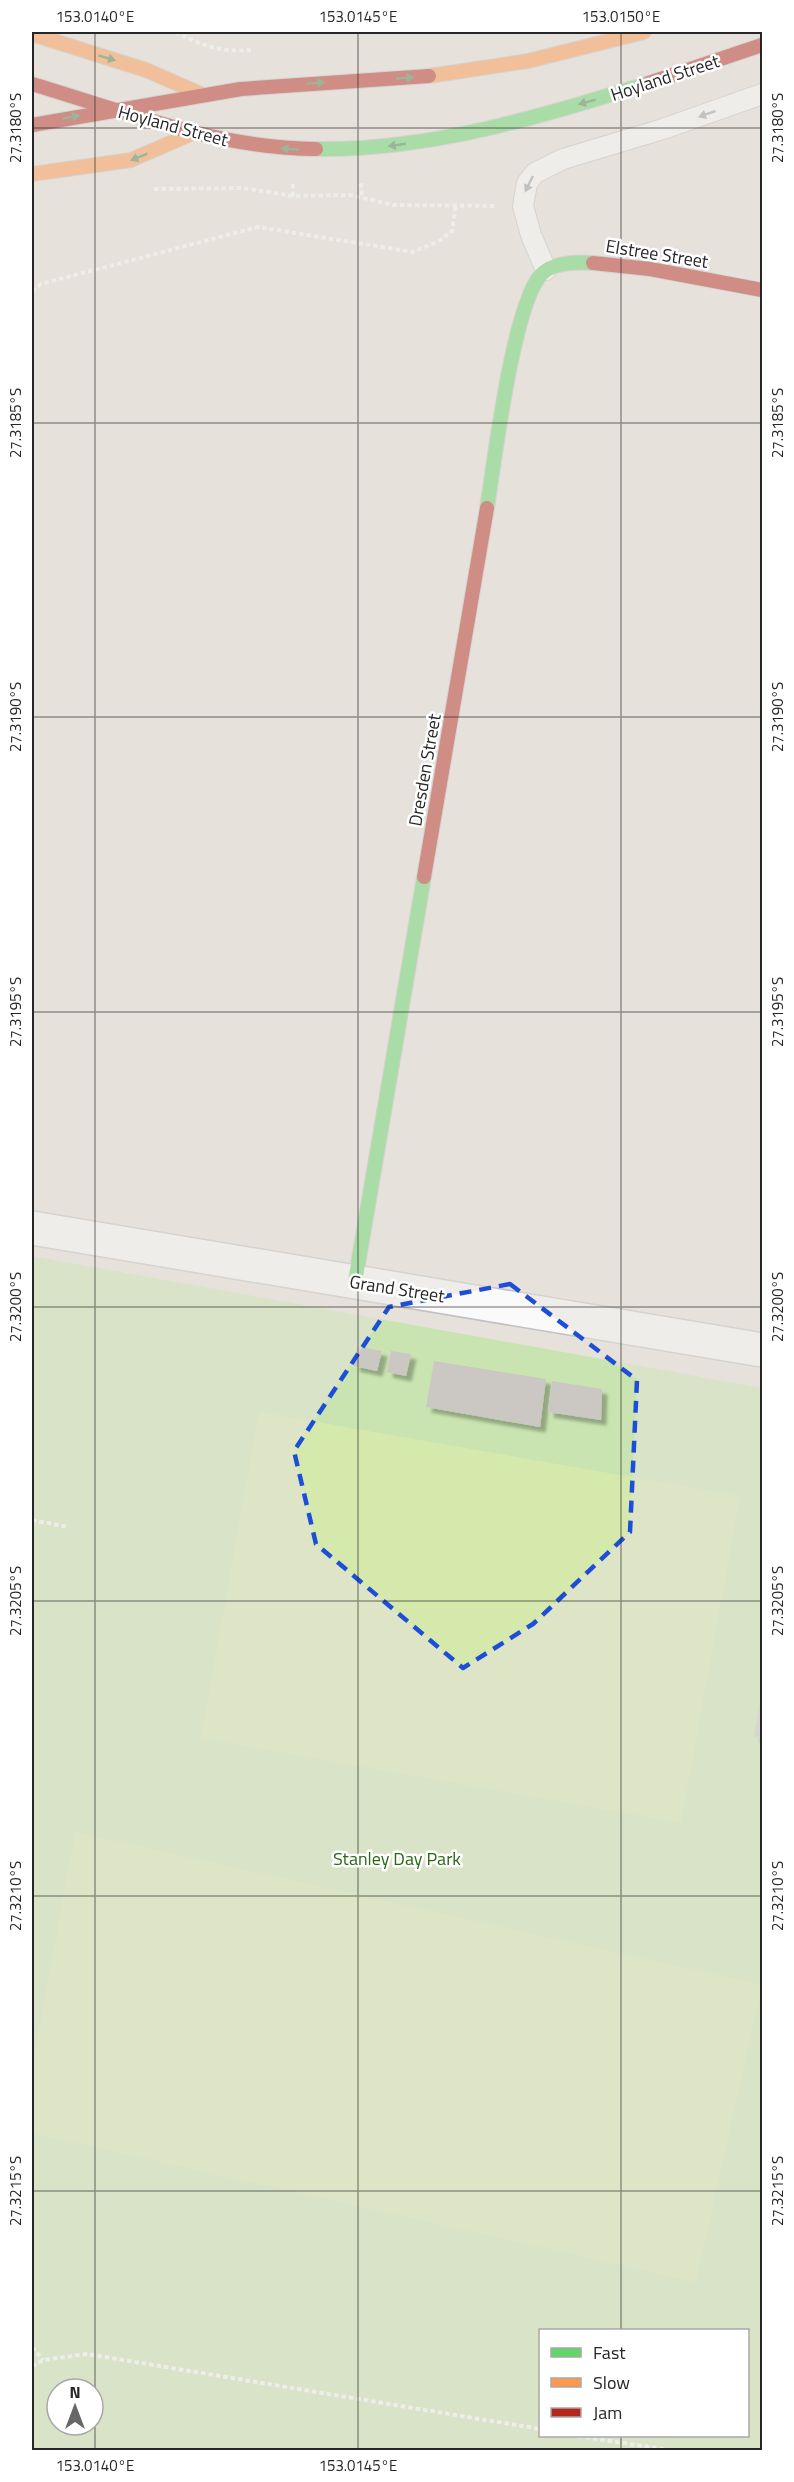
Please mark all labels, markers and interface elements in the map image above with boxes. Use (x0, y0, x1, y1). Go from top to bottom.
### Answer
text: 153.0140°E (56, 5, 134, 28)
text: 153.0145°E (319, 5, 397, 28)
text: 153.0150°E (582, 5, 660, 28)
street label: Hoyland Street (607, 47, 723, 108)
one-way arrow (98, 54, 116, 63)
one-way arrow (395, 73, 414, 83)
one-way arrow (306, 78, 325, 88)
text: 27.3180°S (4, 93, 27, 163)
text: 27.3180°S (766, 93, 789, 163)
street label: Hoyland Street (115, 98, 232, 153)
one-way arrow (578, 98, 596, 107)
one-way arrow (698, 109, 716, 119)
one-way arrow (62, 112, 81, 121)
one-way arrow (388, 141, 407, 150)
one-way arrow (280, 144, 299, 154)
one-way arrow (130, 153, 148, 162)
one-way arrow (525, 175, 534, 192)
street label: Elstree Street (604, 232, 711, 275)
text: 27.3185°S (4, 388, 27, 458)
text: 27.3185°S (766, 388, 789, 458)
text: 27.3190°S (4, 682, 27, 752)
text: 27.3190°S (766, 682, 789, 752)
street label: Dresden Street (401, 711, 448, 828)
text: 27.3195°S (4, 977, 27, 1047)
text: 27.3195°S (766, 977, 789, 1047)
street label: Grand Street (348, 1268, 447, 1309)
text: 27.3200°S (4, 1272, 27, 1342)
text: 27.3200°S (766, 1272, 789, 1342)
text: 27.3205°S (4, 1566, 27, 1636)
text: 27.3205°S (766, 1566, 789, 1636)
park label: Stanley Day Park (333, 1845, 461, 1872)
text: 27.3210°S (4, 1861, 27, 1931)
text: 27.3210°S (766, 1861, 789, 1931)
text: 27.3215°S (4, 2156, 27, 2226)
text: 27.3215°S (766, 2156, 789, 2226)
legend (539, 2329, 749, 2437)
text: Fast (593, 2339, 626, 2366)
text: Slow (593, 2369, 630, 2396)
north arrow (45, 2377, 105, 2437)
text: N (69, 2380, 81, 2404)
text: Jam (593, 2399, 622, 2426)
text: 153.0140°E (56, 2454, 134, 2477)
text: 153.0145°E (319, 2454, 397, 2477)

